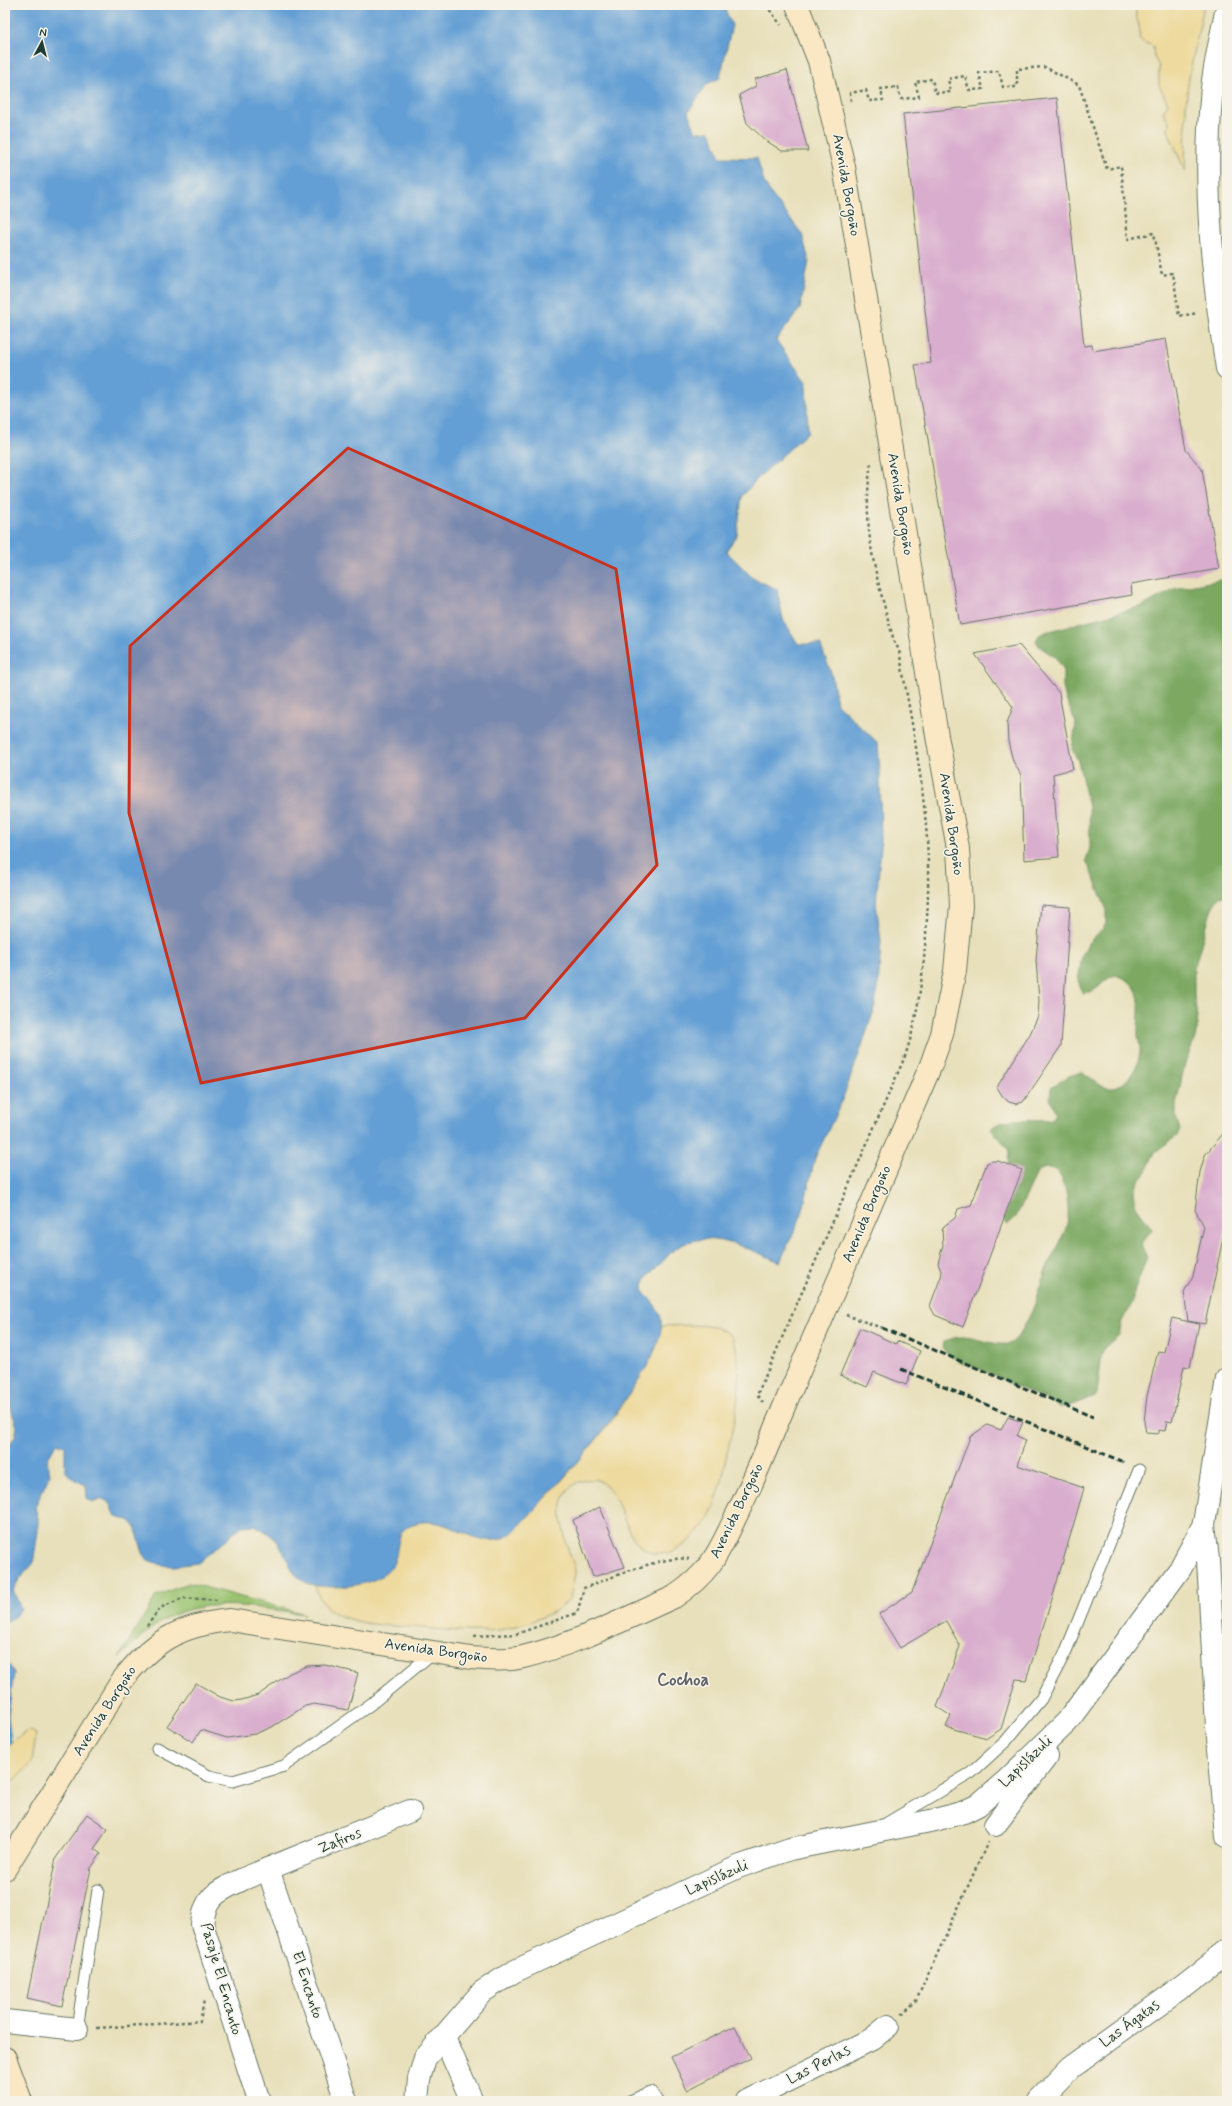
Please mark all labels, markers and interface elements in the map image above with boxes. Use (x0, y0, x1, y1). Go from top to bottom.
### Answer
north arrow (22, 22, 62, 62)
text: N (39, 26, 48, 40)
street label: Avenida Borgoño (826, 132, 865, 238)
street label: Avenida Borgoño (881, 451, 918, 557)
street label: Avenida Borgoño (933, 771, 968, 877)
street label: Avenida Borgoño (838, 1162, 897, 1266)
street label: Avenida Borgoño (705, 1460, 770, 1562)
street label: Avenida Borgoño (383, 1634, 489, 1669)
street label: Avenida Borgoño (68, 1662, 142, 1760)
district label: Cochoa (657, 1669, 709, 1691)
street label: Lapislázuli (995, 1731, 1057, 1792)
street label: Zafiros (315, 1823, 365, 1859)
street label: Lapislázuli (682, 1855, 752, 1901)
street label: Pasaje El Encanto (195, 1921, 247, 2037)
street label: El Encanto (287, 1949, 327, 2021)
street label: Las Ágatas (1095, 1995, 1164, 2053)
street label: Las Perlas (784, 2040, 854, 2090)

